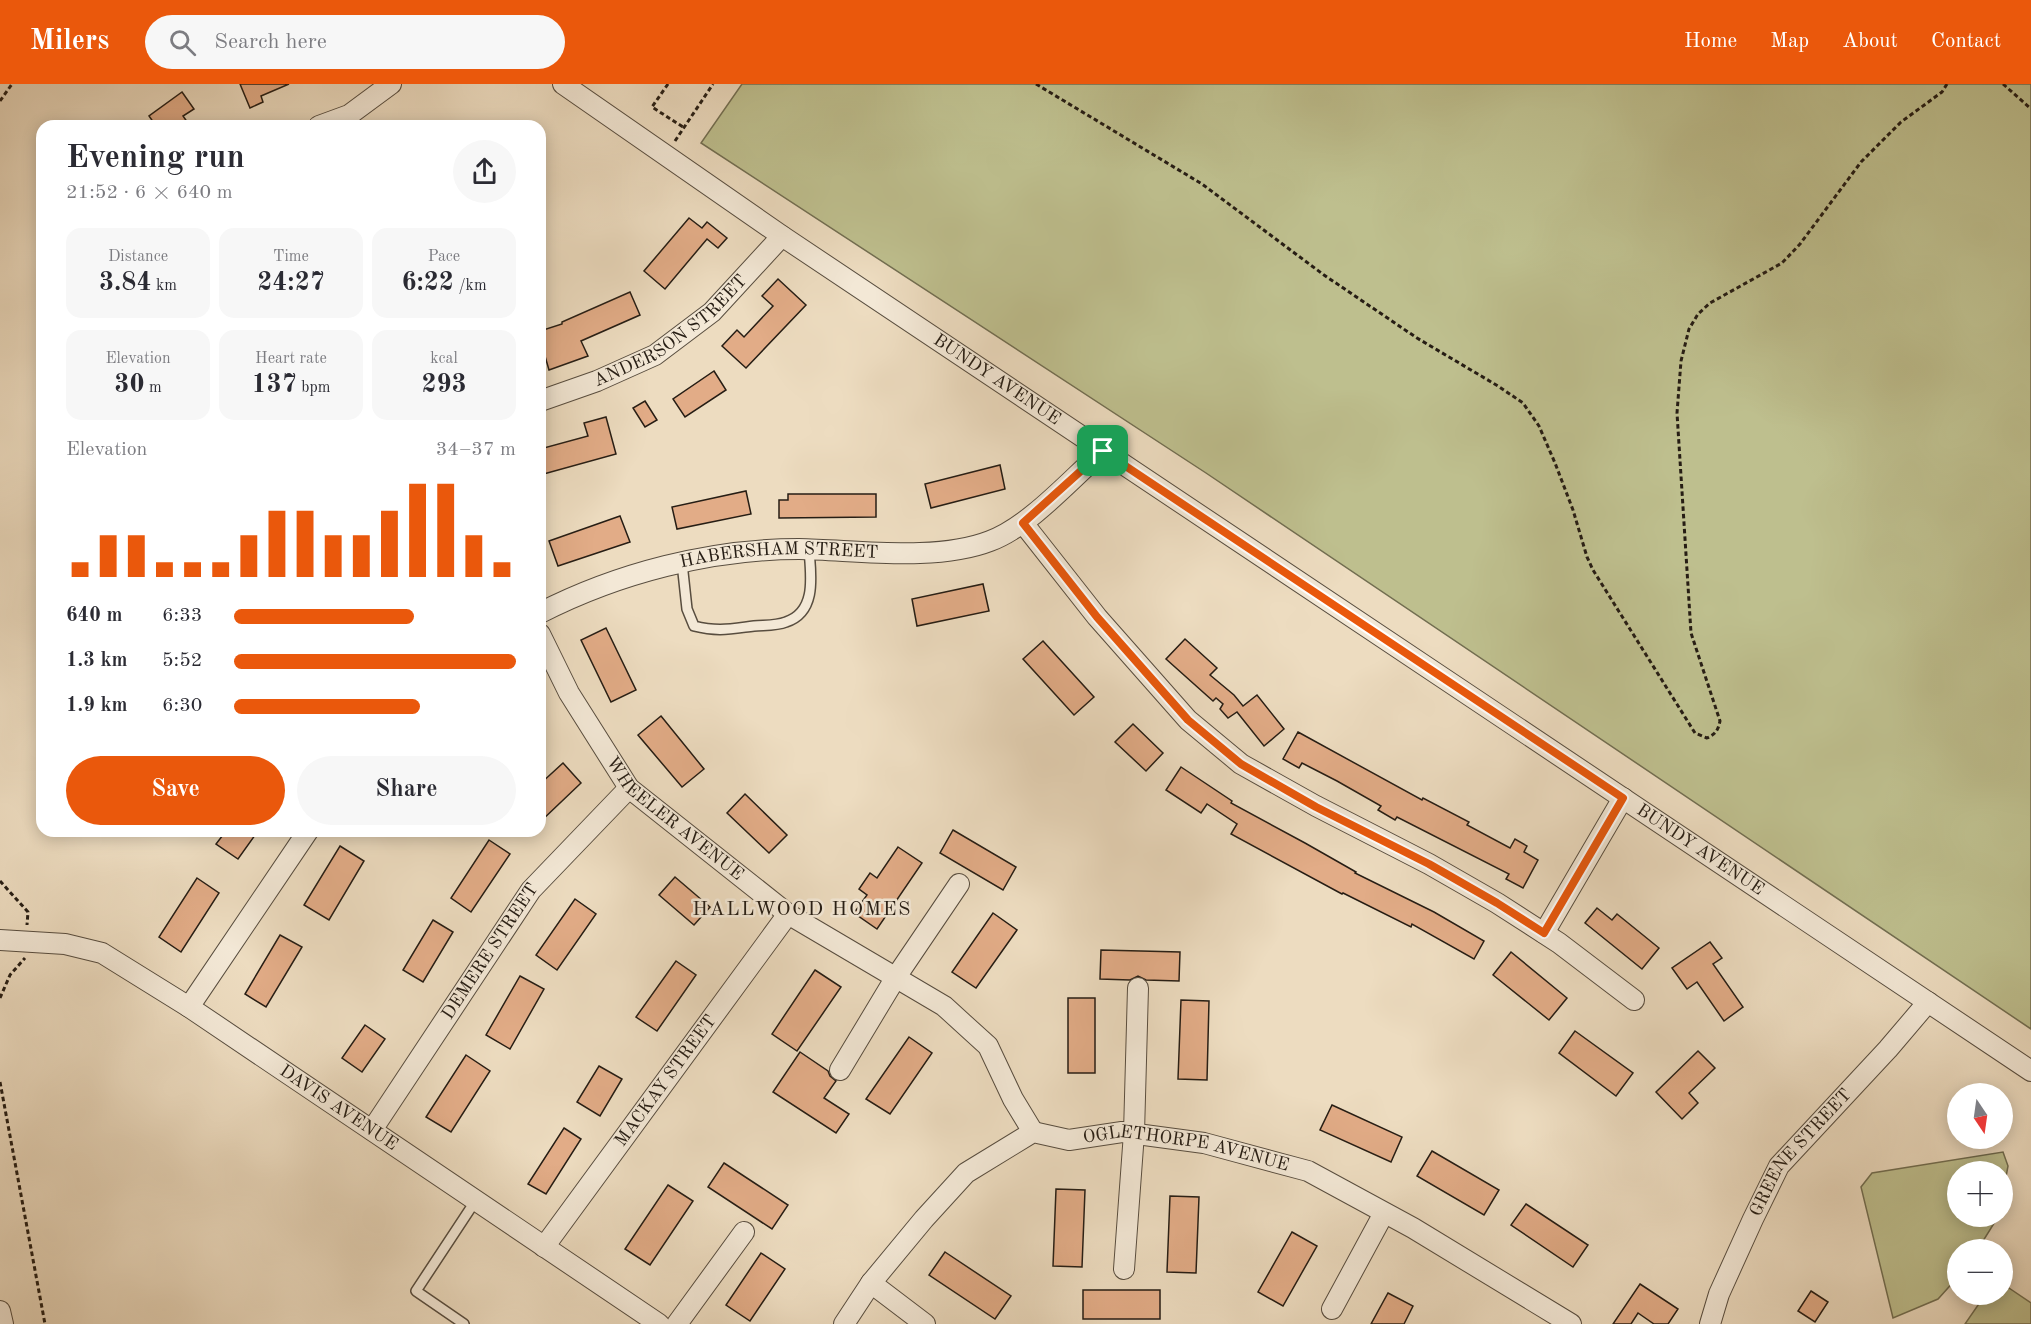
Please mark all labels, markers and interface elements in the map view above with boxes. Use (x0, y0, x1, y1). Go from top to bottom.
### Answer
search box (145, 15, 565, 69)
icon: search (166, 26, 199, 59)
text: Milers (30, 28, 109, 56)
text: Search here (214, 31, 327, 53)
text: Home (1684, 31, 1737, 52)
text: Map (1770, 31, 1809, 52)
text: About (1842, 31, 1898, 52)
text: Contact (1931, 31, 2001, 52)
button: share (453, 140, 516, 203)
text: Evening run (66, 142, 245, 175)
text: 21:52 · 6 × 640 m (66, 183, 233, 203)
text: Distance (108, 249, 168, 265)
text: Time (273, 249, 309, 265)
text: Pace (428, 249, 460, 265)
text: 3.84 (99, 270, 152, 296)
text: 24:27 (257, 270, 325, 296)
text: 6:22 (401, 270, 454, 296)
street label: ANDERSON STREET (591, 271, 750, 390)
text: km (152, 278, 177, 294)
text: /km (454, 278, 487, 294)
street label: BUNDY AVENUE (930, 331, 1064, 428)
text: Elevation (105, 351, 171, 367)
text: Heart rate (255, 351, 327, 367)
text: kcal (430, 351, 458, 367)
text: 30 (114, 372, 144, 398)
text: 137 (252, 372, 297, 398)
text: 293 (421, 372, 467, 398)
text: m (144, 380, 162, 396)
text: bpm (297, 380, 330, 396)
pin (1077, 425, 1128, 476)
icon: arrive (1086, 434, 1119, 467)
text: Elevation (66, 440, 147, 460)
text: 34–37 m (436, 440, 516, 460)
street label: HABERSHAM STREET (678, 540, 879, 571)
text: 640 m (66, 606, 122, 626)
text: 6:33 (162, 606, 202, 626)
text: 1.3 km (66, 651, 128, 671)
text: 5:52 (162, 651, 202, 671)
text: 1.9 km (66, 696, 128, 716)
text: 6:30 (162, 696, 202, 716)
street label: WHEELER AVENUE (603, 753, 747, 884)
button: Save (66, 756, 285, 825)
button: Share (297, 756, 516, 825)
street label: BUNDY AVENUE (1633, 801, 1767, 899)
street label: DEMERE STREET (439, 880, 542, 1023)
district label: HALLWOOD HOMES (692, 900, 912, 920)
street label: MACKAY STREET (612, 1012, 720, 1150)
street label: DAVIS AVENUE (276, 1062, 401, 1154)
north arrow (1947, 1083, 2013, 1149)
map controls (1947, 1083, 2013, 1305)
street label: GREENE STREET (1747, 1086, 1855, 1219)
street label: OGLETHORPE AVENUE (1082, 1123, 1291, 1174)
button: + (1947, 1161, 2013, 1227)
button: − (1947, 1239, 2013, 1305)

